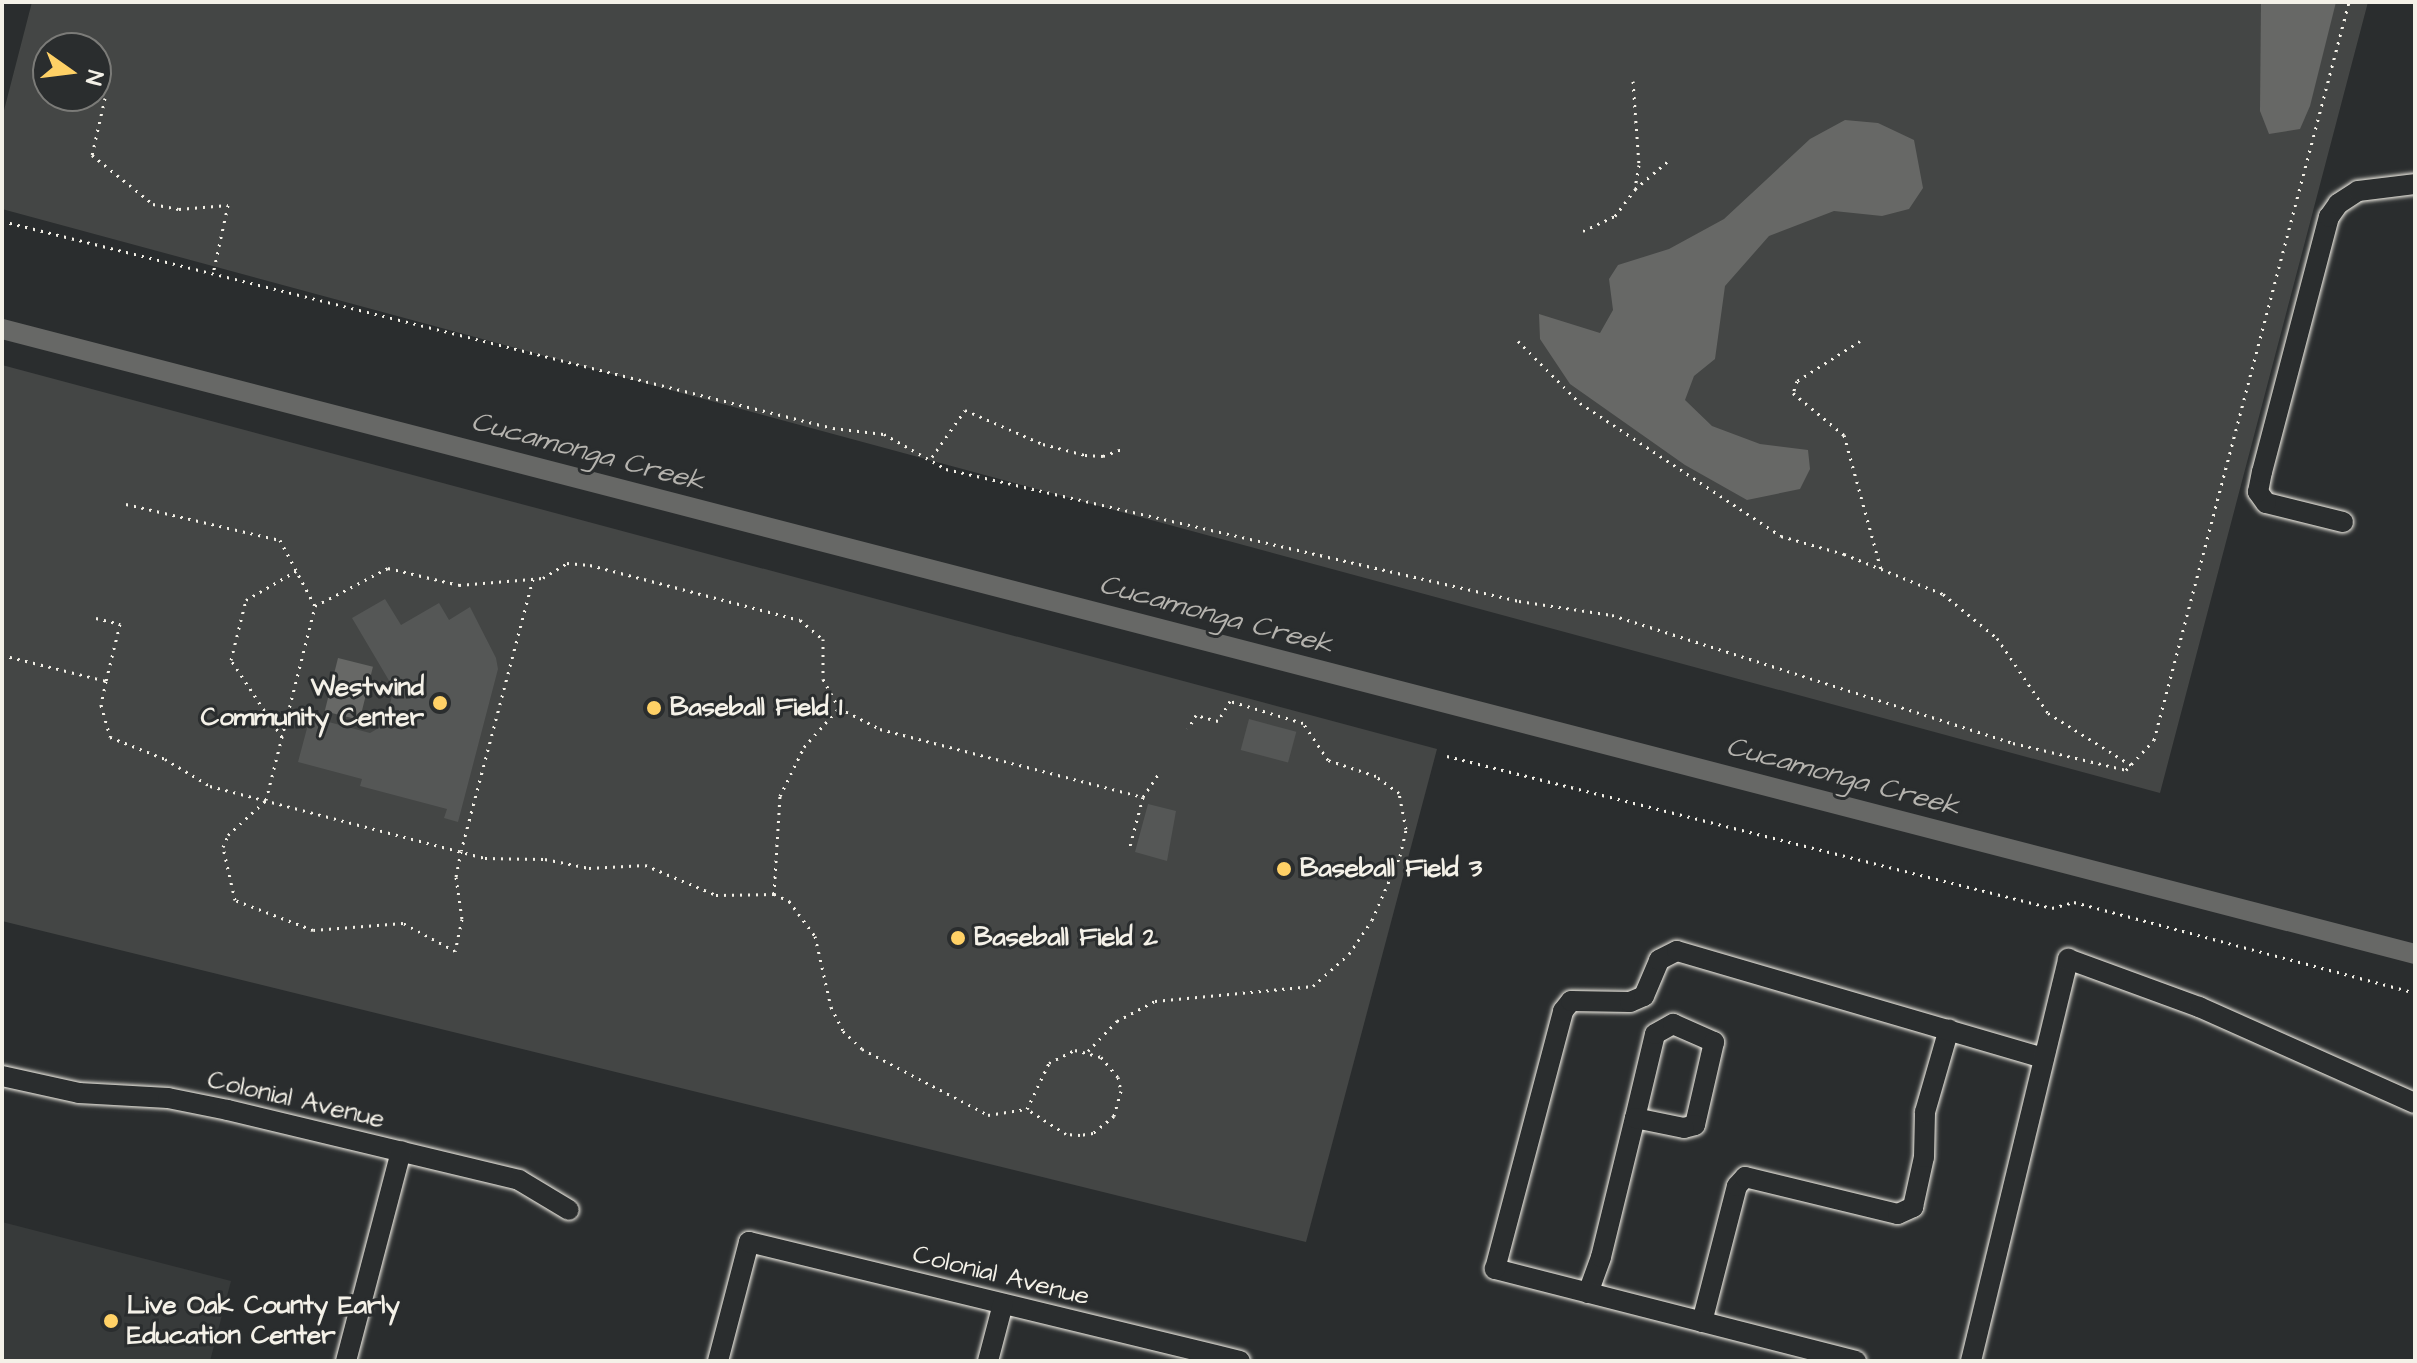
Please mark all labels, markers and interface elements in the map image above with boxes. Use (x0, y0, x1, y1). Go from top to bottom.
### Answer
north arrow (32, 32, 112, 112)
text: N (77, 67, 111, 88)
water label: Cucamonga Creek (468, 405, 708, 499)
water label: Cucamonga Creek (1096, 568, 1336, 662)
place label: Westwind Community Center (201, 672, 424, 734)
place label: Baseball Field 1 (670, 692, 842, 724)
marker: Westwind Community Center (431, 694, 449, 712)
marker: Baseball Field 1 (645, 699, 663, 717)
water label: Cucamonga Creek (1723, 730, 1963, 824)
place label: Baseball Field 3 (1300, 853, 1482, 885)
marker: Baseball Field 3 (1275, 860, 1293, 878)
place label: Baseball Field 2 (974, 922, 1158, 954)
marker: Baseball Field 2 (949, 929, 967, 947)
street label: Colonial Avenue (204, 1064, 388, 1136)
street label: Colonial Avenue (909, 1239, 1093, 1313)
place label: Live Oak County Early Education Center (127, 1290, 400, 1352)
marker: Live Oak County Early Education Center (102, 1312, 120, 1330)

